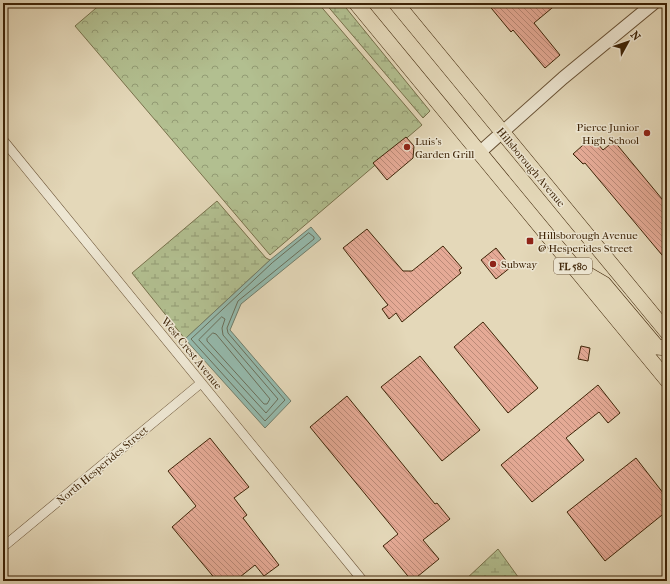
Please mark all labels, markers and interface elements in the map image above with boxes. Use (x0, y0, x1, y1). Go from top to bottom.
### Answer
north arrow (608, 22, 648, 62)
text: N (628, 29, 643, 44)
place label: Pierce Junior High School (577, 121, 639, 147)
street label: Hillsborough Avenue (494, 125, 568, 210)
marker: Pierce Junior High School (642, 128, 652, 138)
place label: Luis's Garden Grill (415, 135, 474, 161)
marker: Luis's Garden Grill (402, 142, 412, 152)
place label: Hillsborough Avenue @ Hesperides Street (538, 229, 638, 255)
marker: Hillsborough Avenue @ Hesperides Street (525, 236, 535, 246)
place label: Subway (501, 258, 538, 271)
road number: FL 580 (554, 258, 592, 274)
marker: Subway (488, 259, 498, 269)
street label: West Crest Avenue (158, 314, 225, 392)
street label: North Hesperides Street (54, 423, 151, 507)

